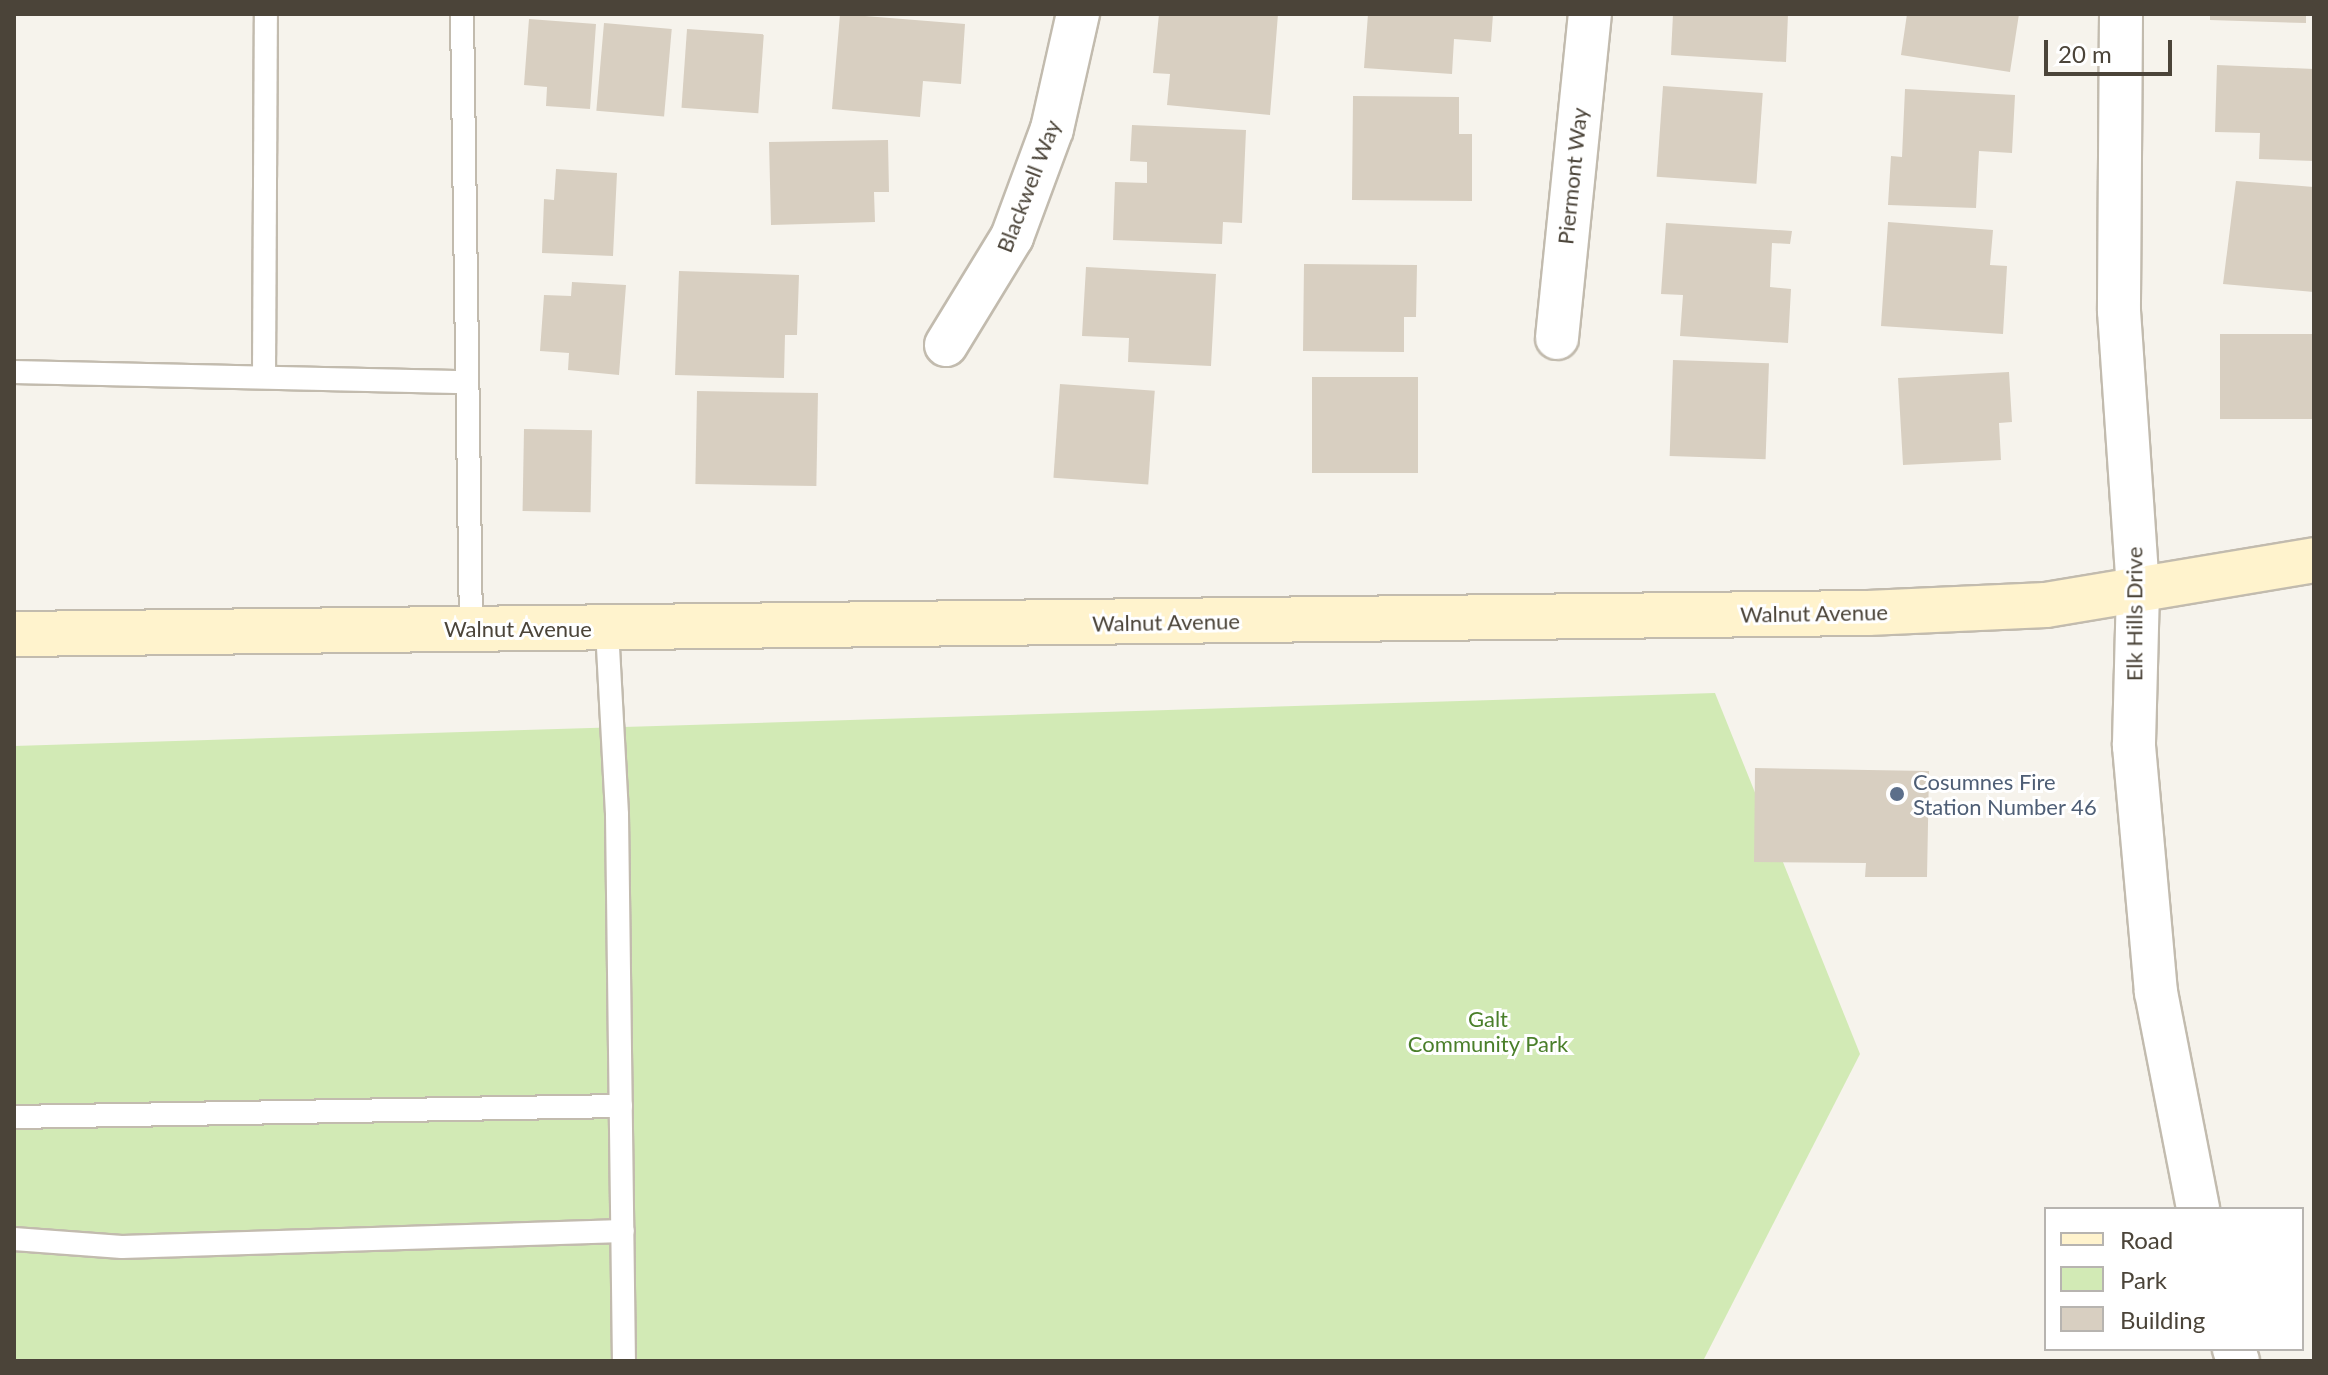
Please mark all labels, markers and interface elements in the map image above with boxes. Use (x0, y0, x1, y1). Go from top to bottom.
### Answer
scale bar (2048, 24, 2176, 74)
text: 20 m (2058, 39, 2112, 68)
street label: Piermont Way (1552, 106, 1592, 246)
street label: Blackwell Way (991, 116, 1065, 256)
street label: Elk Hills Drive (2121, 547, 2147, 681)
street label: Walnut Avenue (1740, 599, 1888, 627)
street label: Walnut Avenue (1092, 608, 1240, 636)
street label: Walnut Avenue (444, 616, 592, 642)
place label: Cosumnes Fire Station Number 46 (1913, 768, 2097, 820)
marker: Cosumnes Fire Station Number 46 (1888, 785, 1906, 803)
park label: Galt Community Park (1408, 1005, 1568, 1056)
legend (2044, 1207, 2304, 1351)
text: Road (2120, 1225, 2173, 1254)
text: Park (2120, 1265, 2167, 1294)
text: Building (2120, 1305, 2205, 1334)

